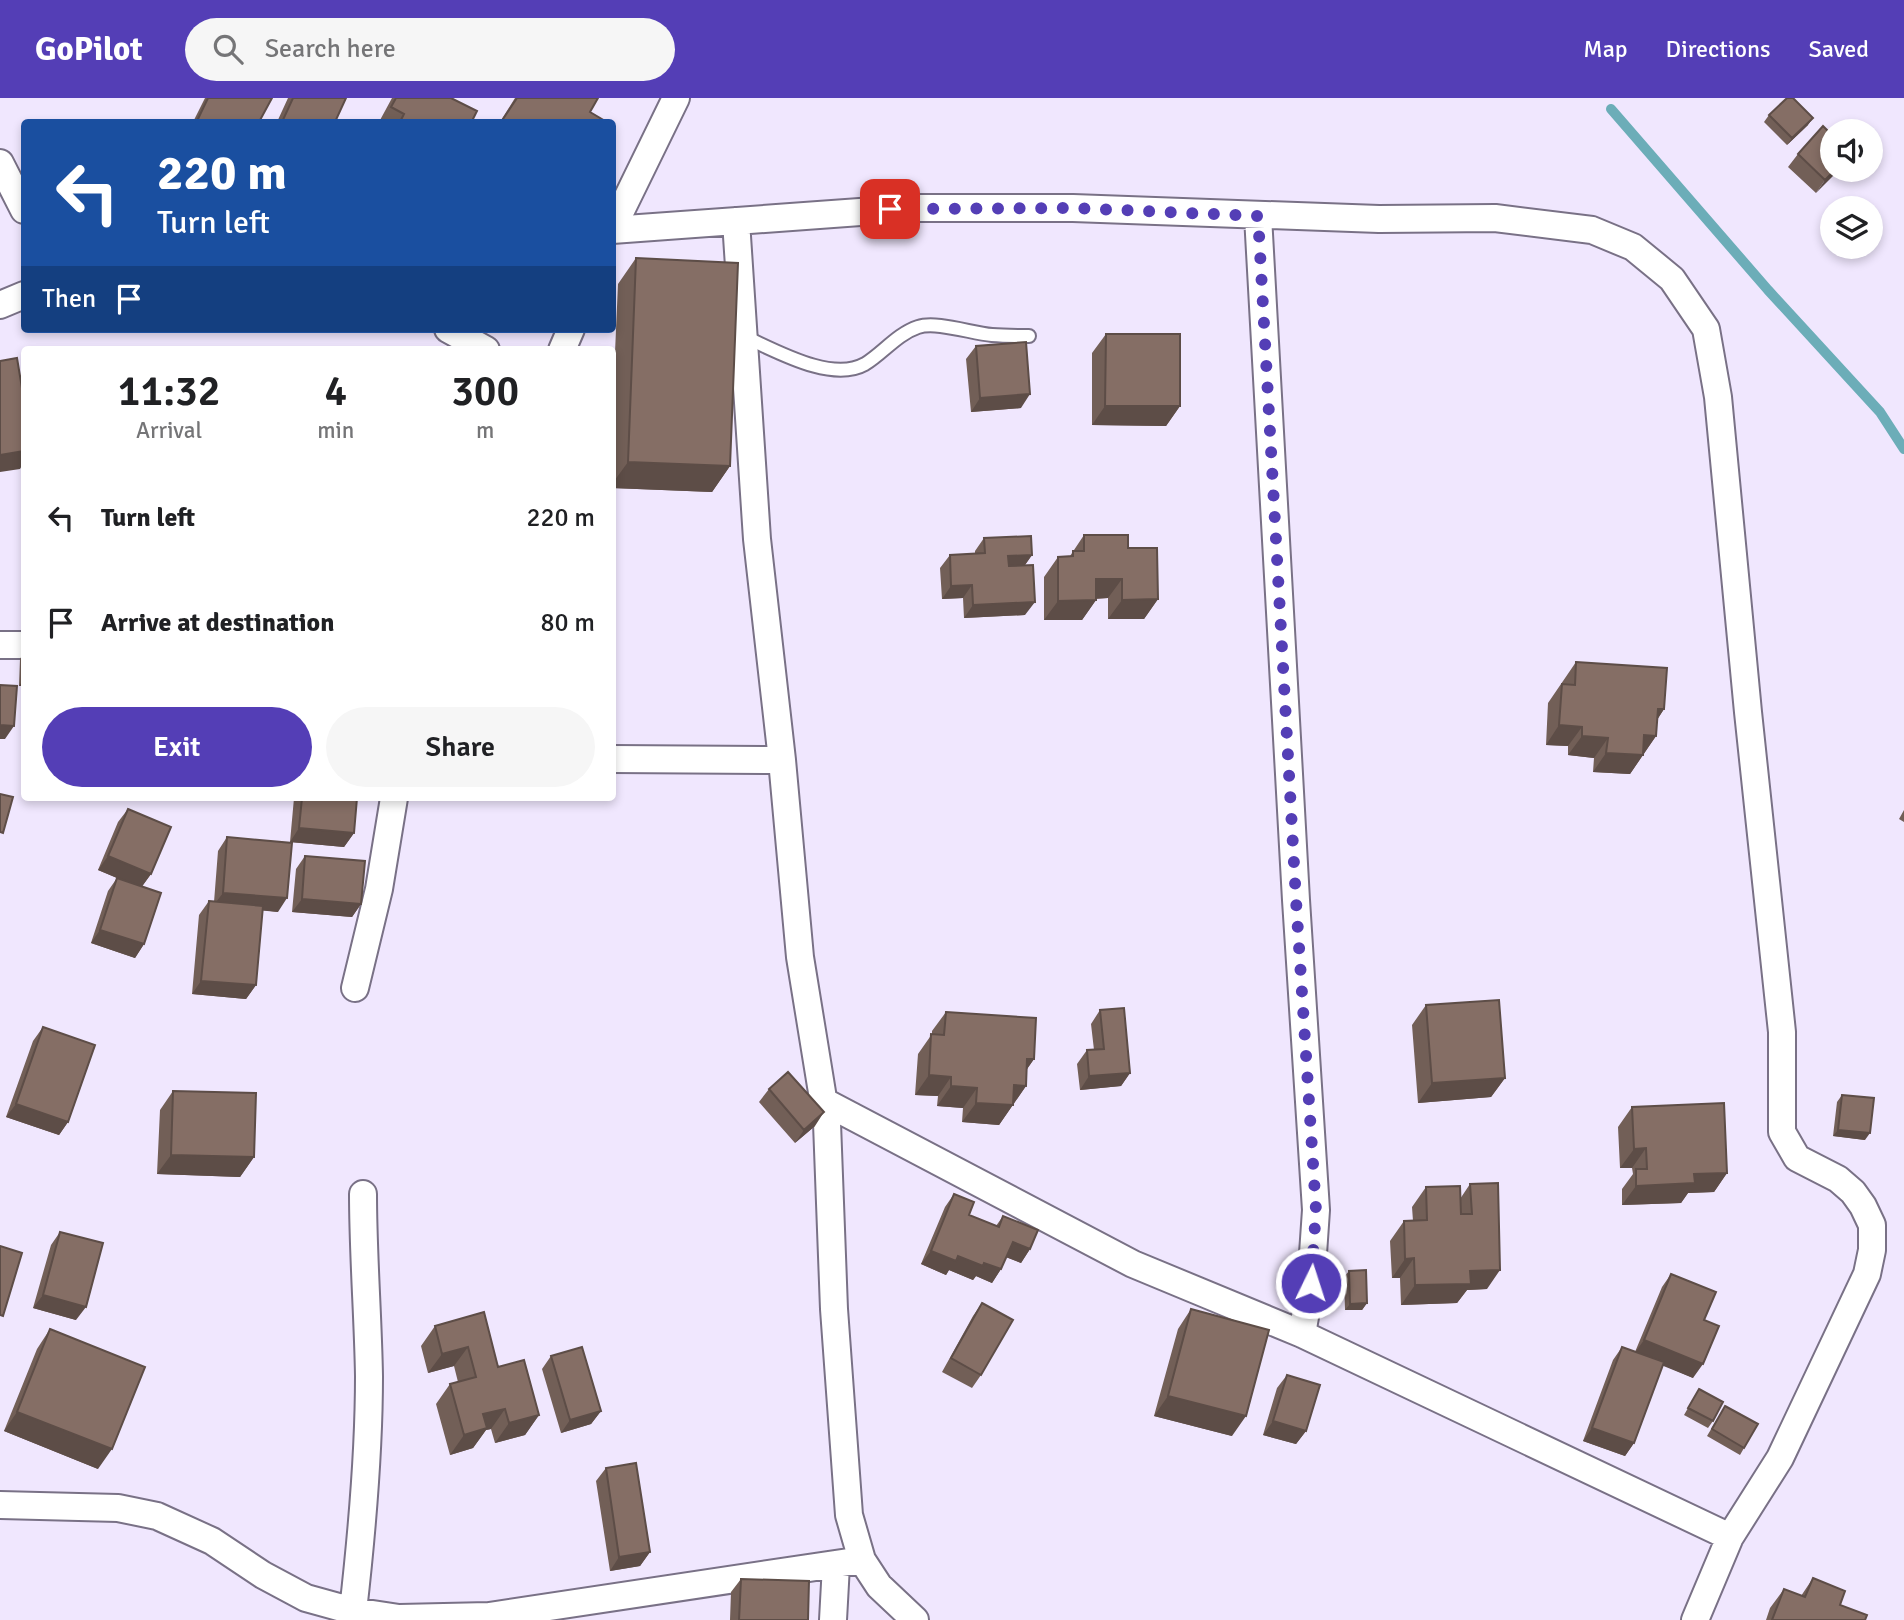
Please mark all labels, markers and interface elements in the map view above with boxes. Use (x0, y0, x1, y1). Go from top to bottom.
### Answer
search box (185, 18, 675, 81)
text: GoPilot (35, 29, 143, 70)
icon: search (209, 30, 247, 68)
text: Search here (265, 33, 396, 65)
text: Map (1583, 34, 1628, 64)
text: Directions (1666, 34, 1771, 64)
text: Saved (1809, 34, 1869, 64)
map controls (1820, 119, 1883, 259)
button: sound (1820, 119, 1883, 182)
text: 220 m (157, 143, 287, 203)
icon: left (42, 147, 133, 238)
pin (860, 179, 920, 239)
icon: arrive (871, 190, 909, 228)
button: layers (1820, 196, 1883, 259)
text: Turn left (157, 203, 270, 242)
icon: arrive (110, 280, 148, 318)
text: Then (42, 283, 96, 315)
text: 11:32 (118, 366, 220, 417)
text: 4 (324, 366, 347, 417)
text: 300 (451, 366, 519, 417)
text: Arrival (136, 416, 202, 445)
text: min (317, 416, 354, 445)
text: m (476, 416, 494, 445)
icon: left (42, 499, 80, 537)
text: Turn left (101, 502, 195, 534)
text: 220 m (526, 502, 595, 534)
icon: arrive (42, 604, 80, 642)
text: Arrive at destination (101, 607, 334, 639)
text: 80 m (540, 607, 595, 639)
button: Exit (42, 707, 312, 787)
button: Share (326, 707, 595, 787)
position arrow (1274, 1246, 1348, 1320)

